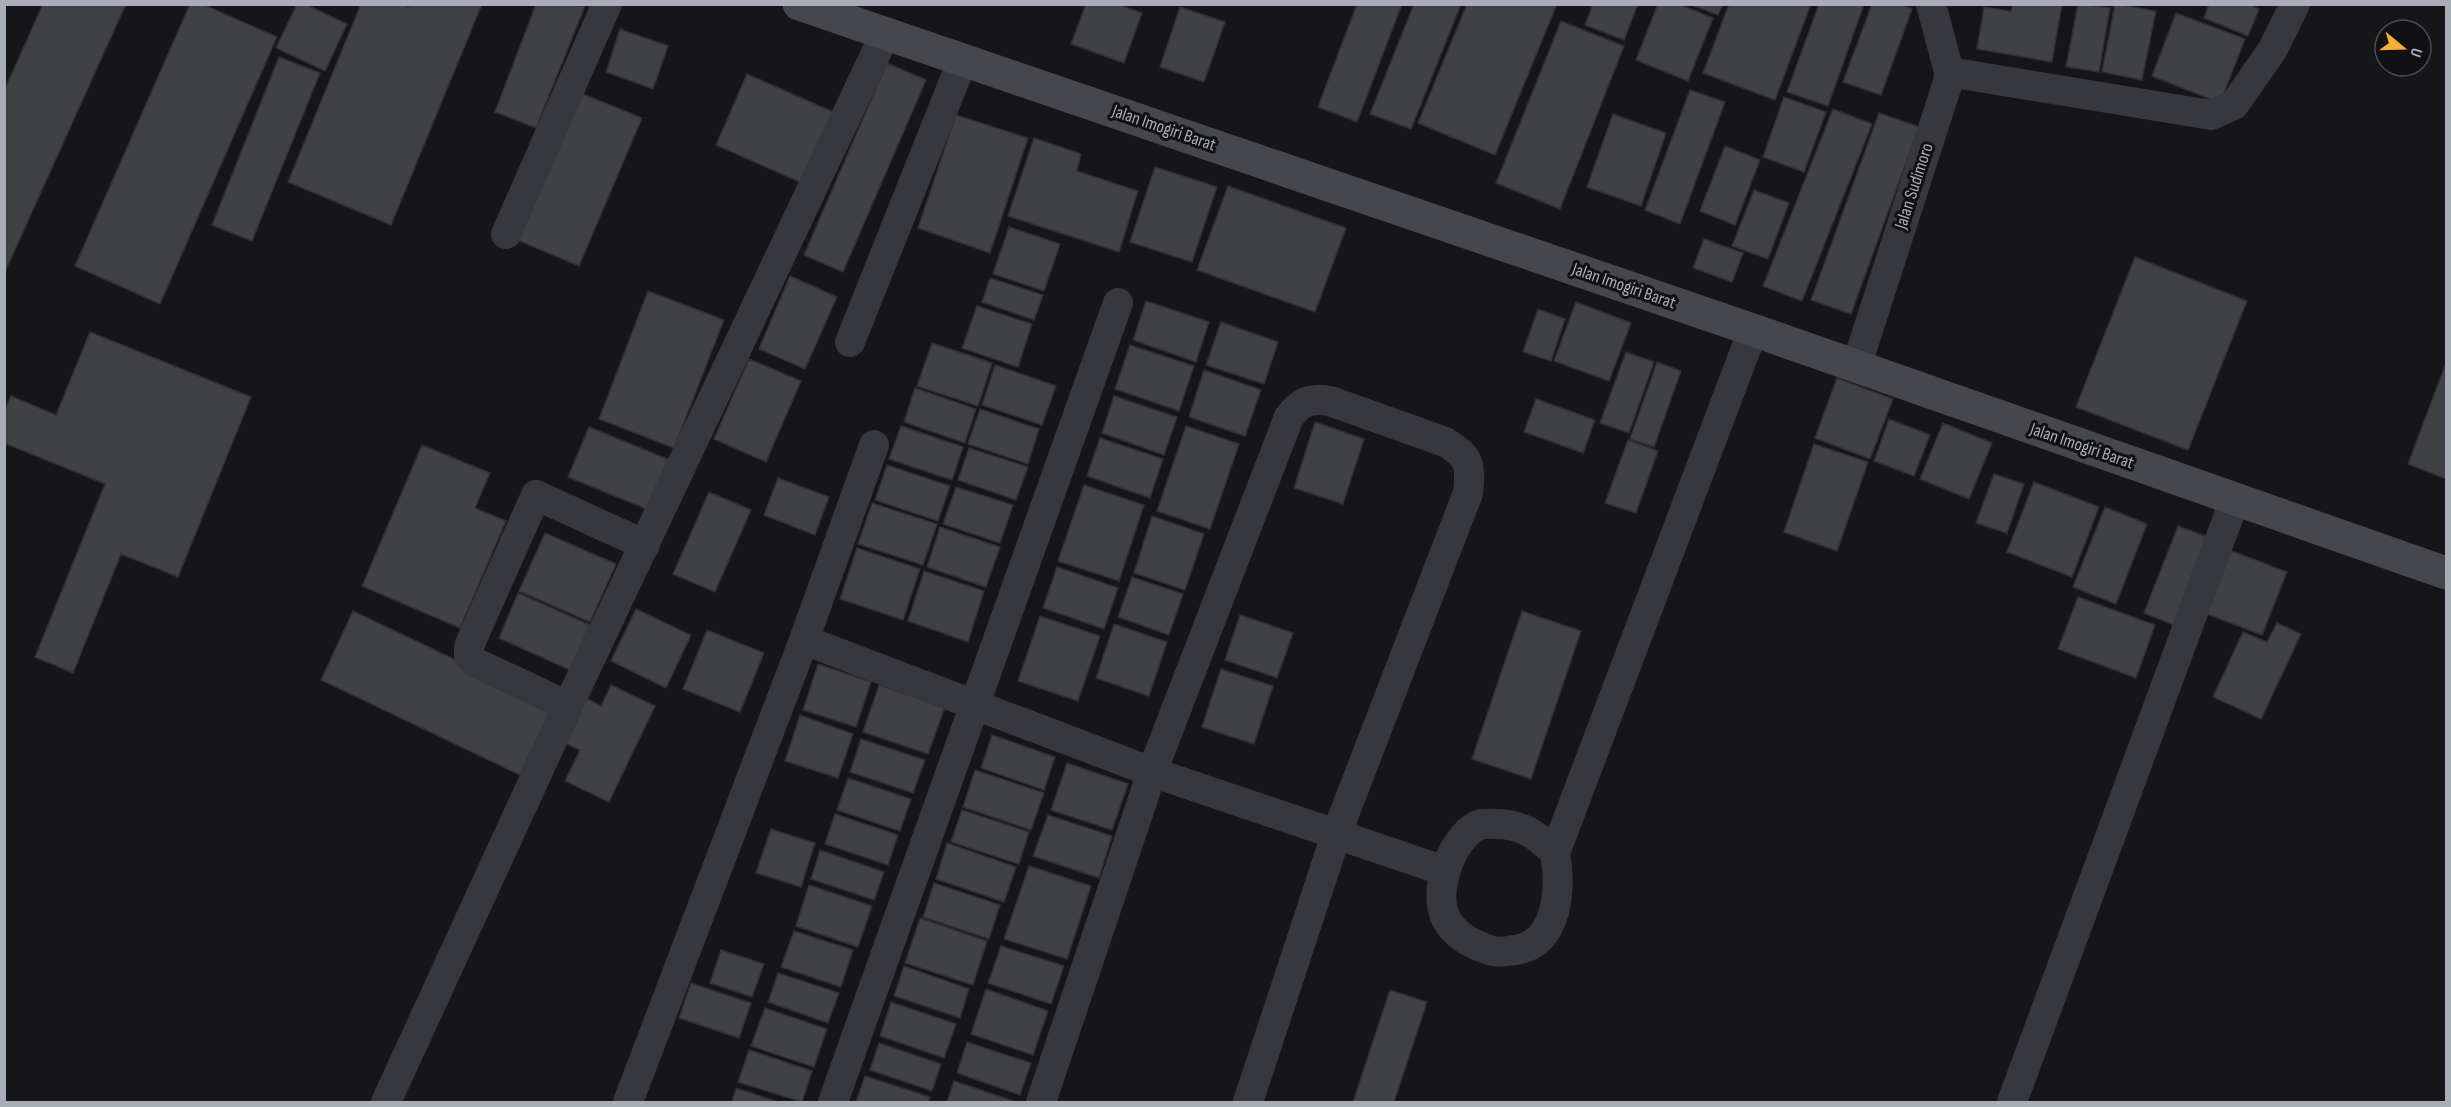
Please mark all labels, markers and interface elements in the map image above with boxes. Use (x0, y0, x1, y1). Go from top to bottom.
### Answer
north arrow (2373, 18, 2433, 78)
text: U (2405, 45, 2426, 59)
street label: Jalan Imogiri Barat (1108, 100, 1219, 156)
street label: Jalan Sudimoro (1890, 140, 1938, 232)
street label: Jalan Imogiri Barat (1568, 258, 1679, 314)
street label: Jalan Imogiri Barat (2026, 418, 2137, 474)

